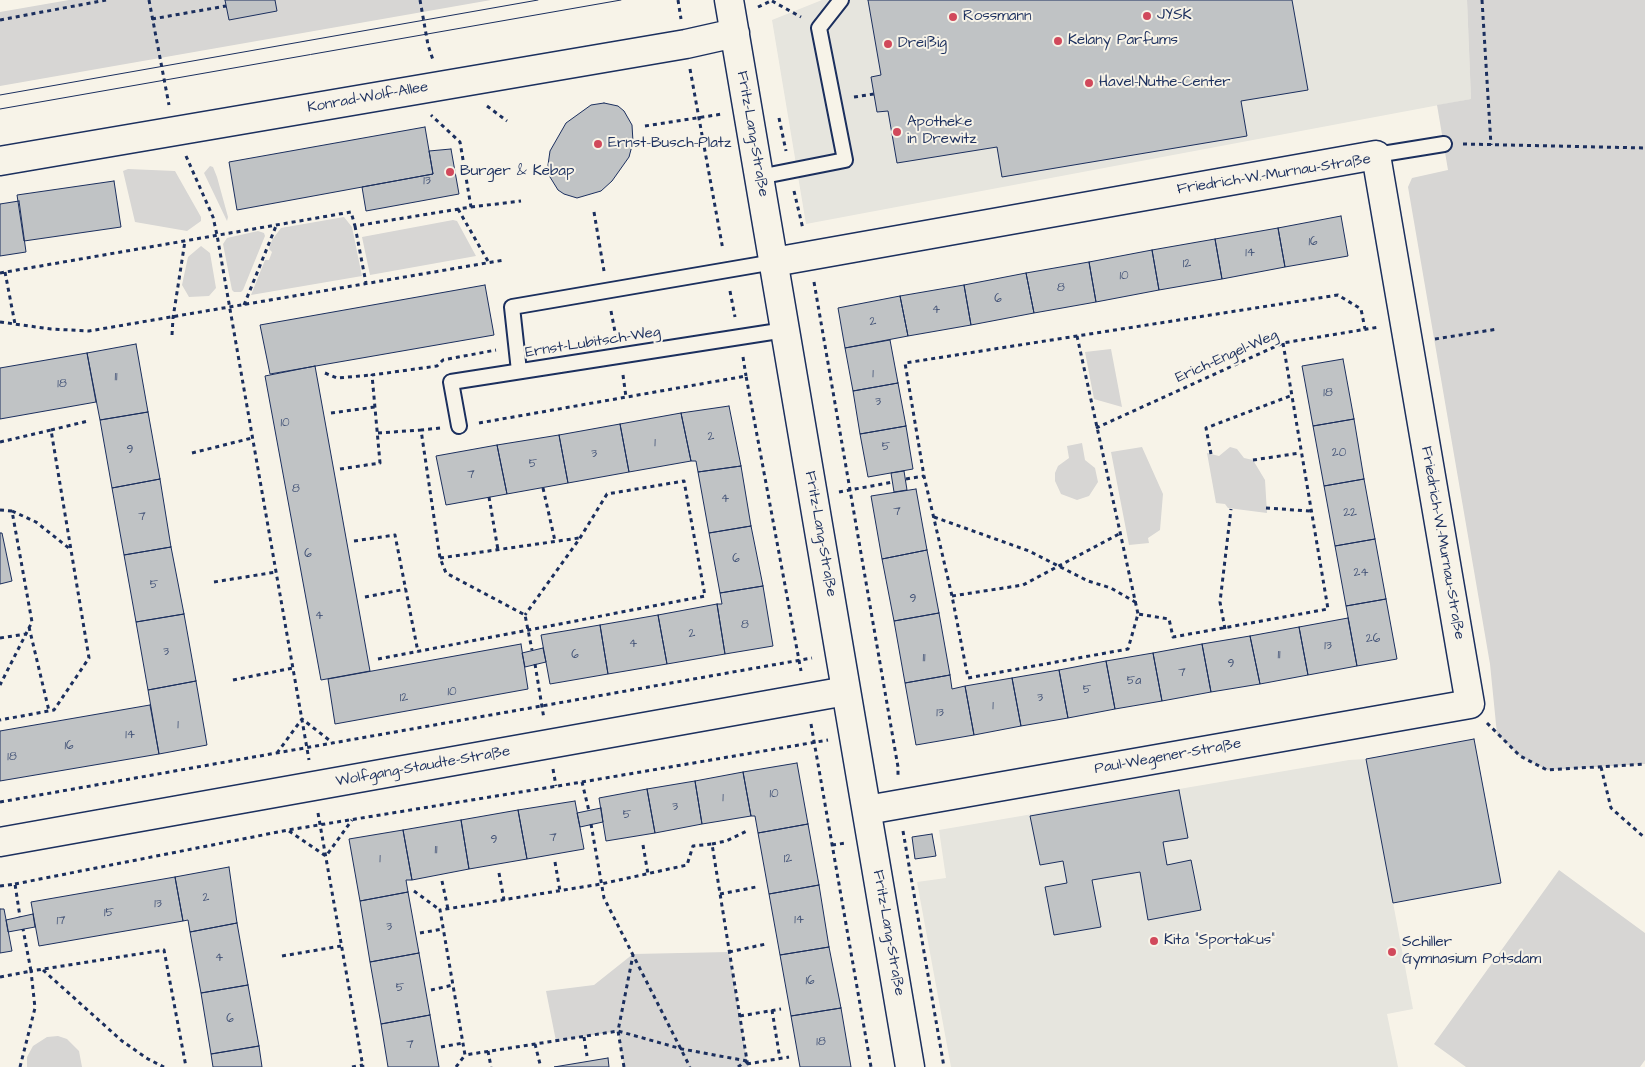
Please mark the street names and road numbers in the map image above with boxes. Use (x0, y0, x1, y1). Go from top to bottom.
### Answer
street label: Fritz-Lang-Straße (732, 70, 772, 198)
street label: Konrad-Wolf-Allee (306, 79, 430, 117)
street label: Friedrich-W.-Murnau-Straße (1176, 151, 1372, 199)
street label: Ernst-Lubitsch-Weg (524, 323, 662, 363)
street label: Erich-Engel-Weg (1173, 326, 1281, 388)
street label: Friedrich-W.-Murnau-Straße (1416, 445, 1468, 641)
street label: Fritz-Lang-Straße (800, 470, 840, 598)
street label: Paul-Wegener-Straße (1093, 735, 1243, 779)
street label: Wolfgang-Staudte-Straße (334, 743, 512, 791)
street label: Fritz-Lang-Straße (868, 869, 908, 997)

